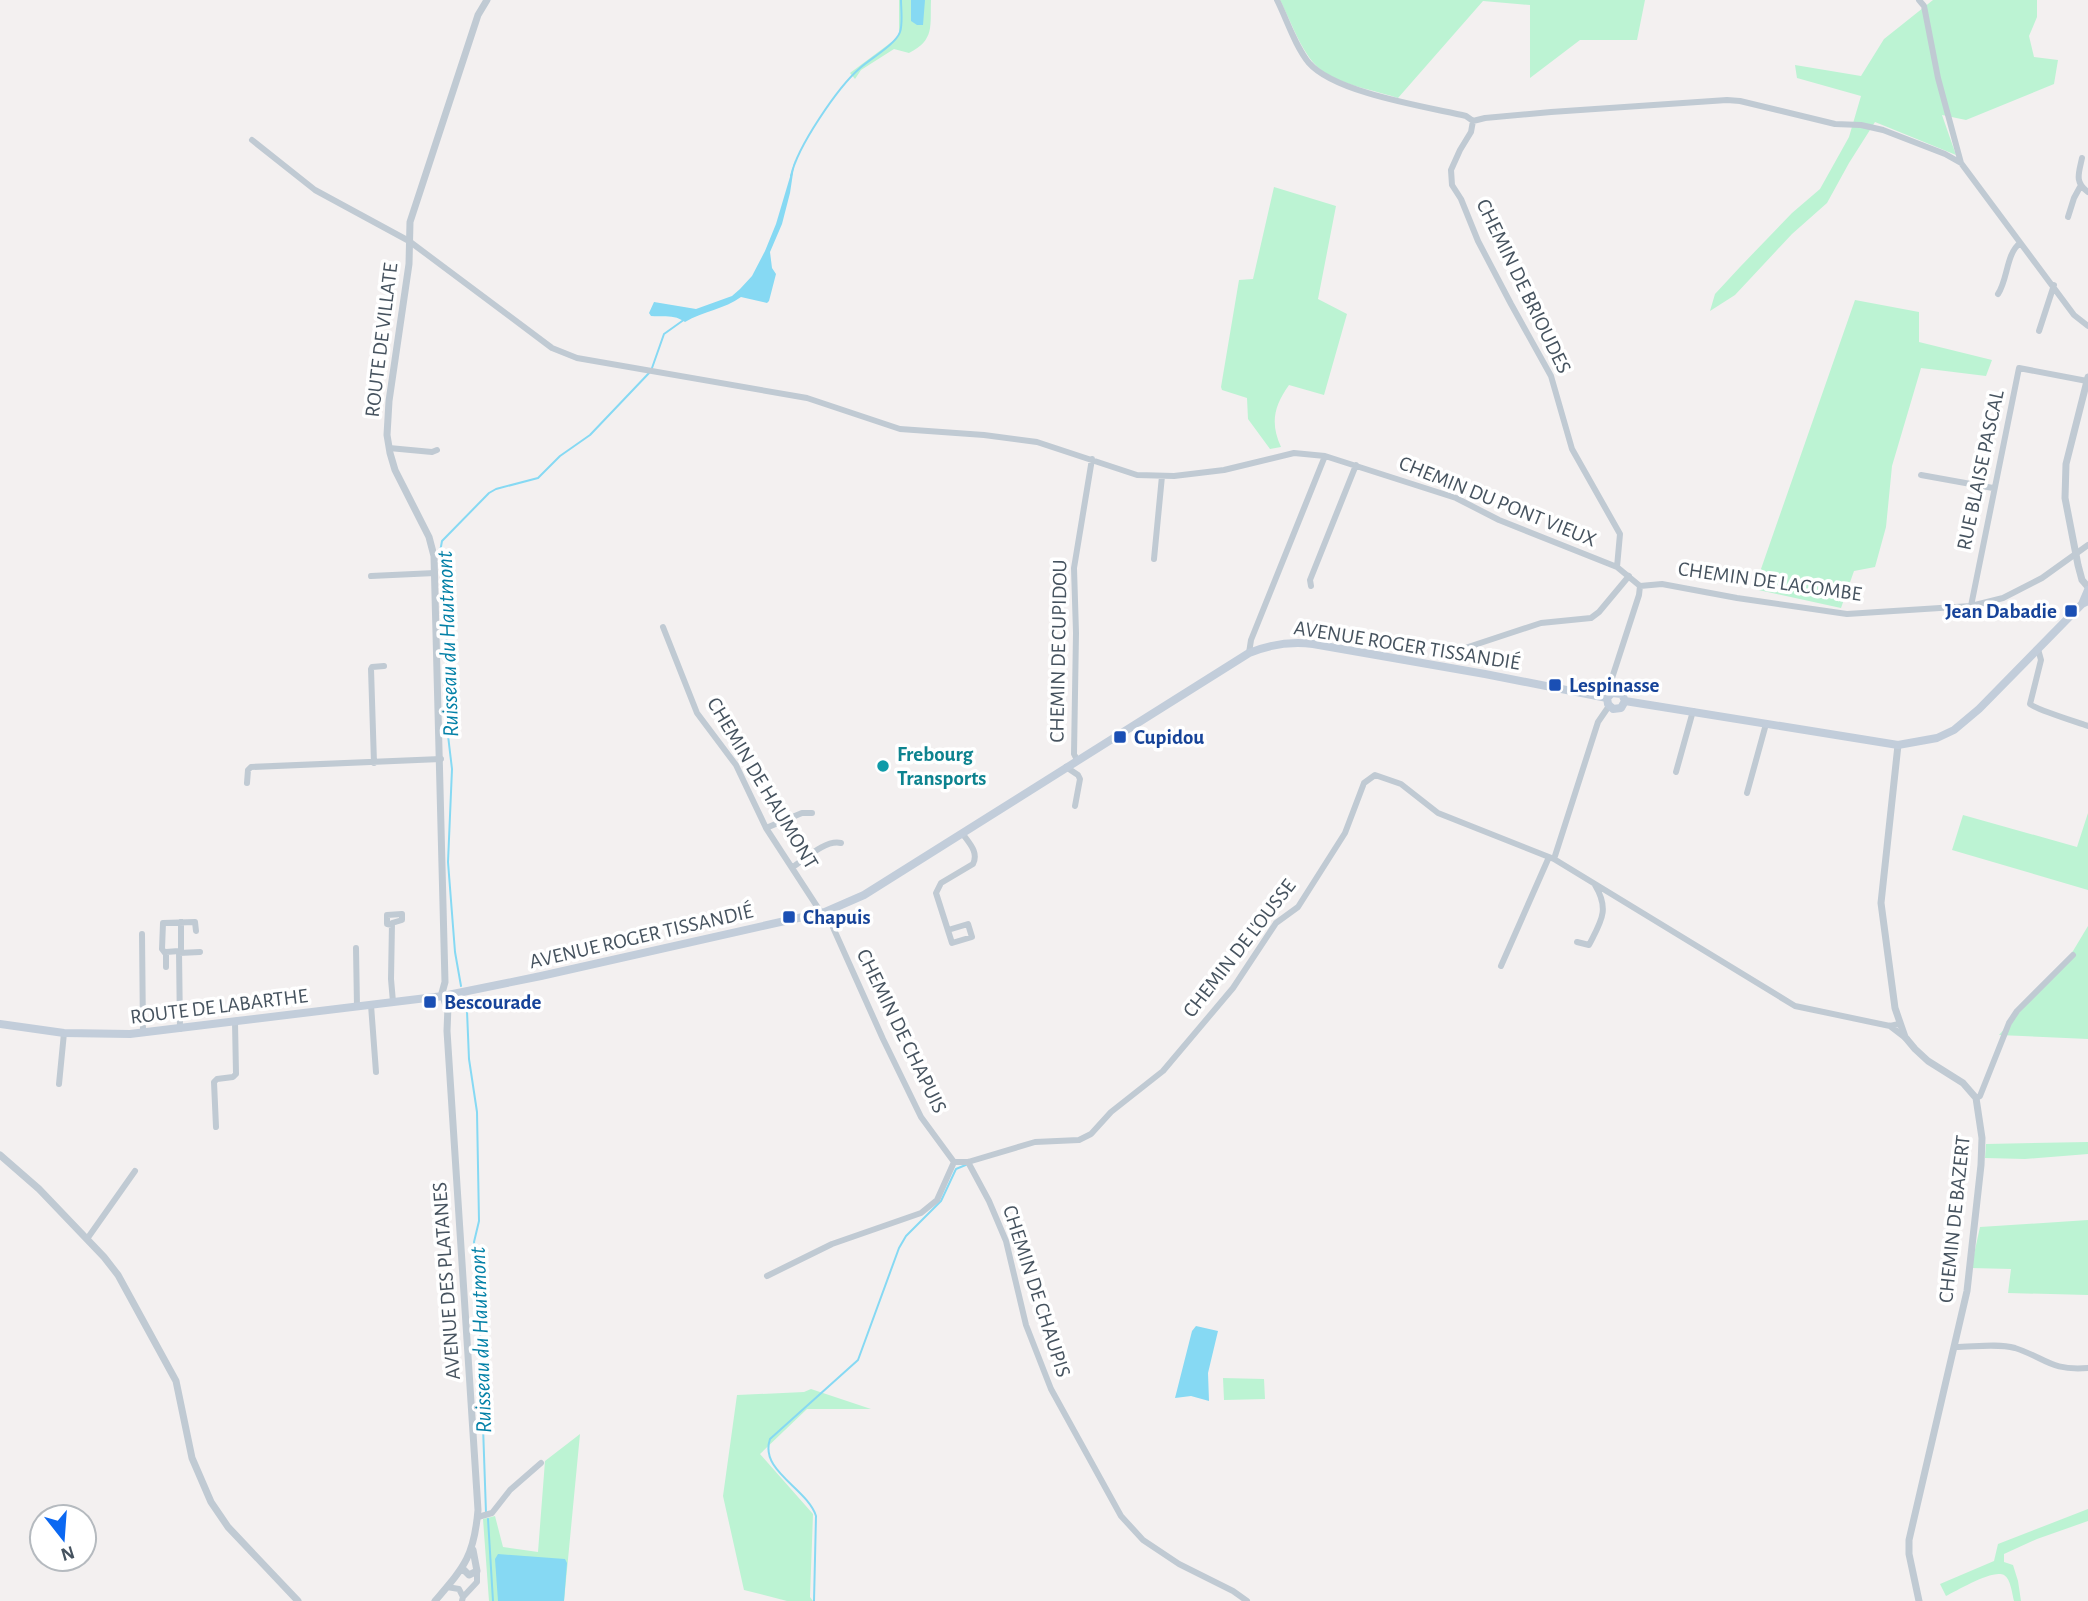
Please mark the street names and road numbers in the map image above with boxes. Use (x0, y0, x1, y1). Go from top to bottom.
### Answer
street label: CHEMIN DE BRIOUDES (1472, 196, 1575, 377)
street label: ROUTE DE VILLATE (362, 262, 401, 418)
street label: RUE BLAISE PASCAL (1953, 388, 2008, 552)
street label: CHEMIN DU PONT VIEUX (1396, 452, 1600, 551)
street label: CHEMIN DE LACOMBE (1677, 558, 1863, 605)
street label: CHEMIN DE CUPIDOU (1046, 559, 1071, 743)
street label: AVENUE ROGER TISSANDIÉ (1292, 615, 1522, 674)
street label: CHEMIN DE HAUMONT (703, 694, 822, 873)
street label: CHEMIN DE L'OUSSE (1179, 875, 1300, 1021)
street label: AVENUE ROGER TISSANDIÉ (527, 899, 755, 972)
street label: CHEMIN DE CHAPUIS (853, 946, 950, 1117)
street label: ROUTE DE LABARTHE (129, 985, 309, 1028)
street label: CHEMIN DE BAZERT (1935, 1134, 1974, 1304)
street label: AVENUE DES PLATANES (429, 1181, 464, 1380)
street label: CHEMIN DE CHAUPIS (999, 1203, 1074, 1380)

